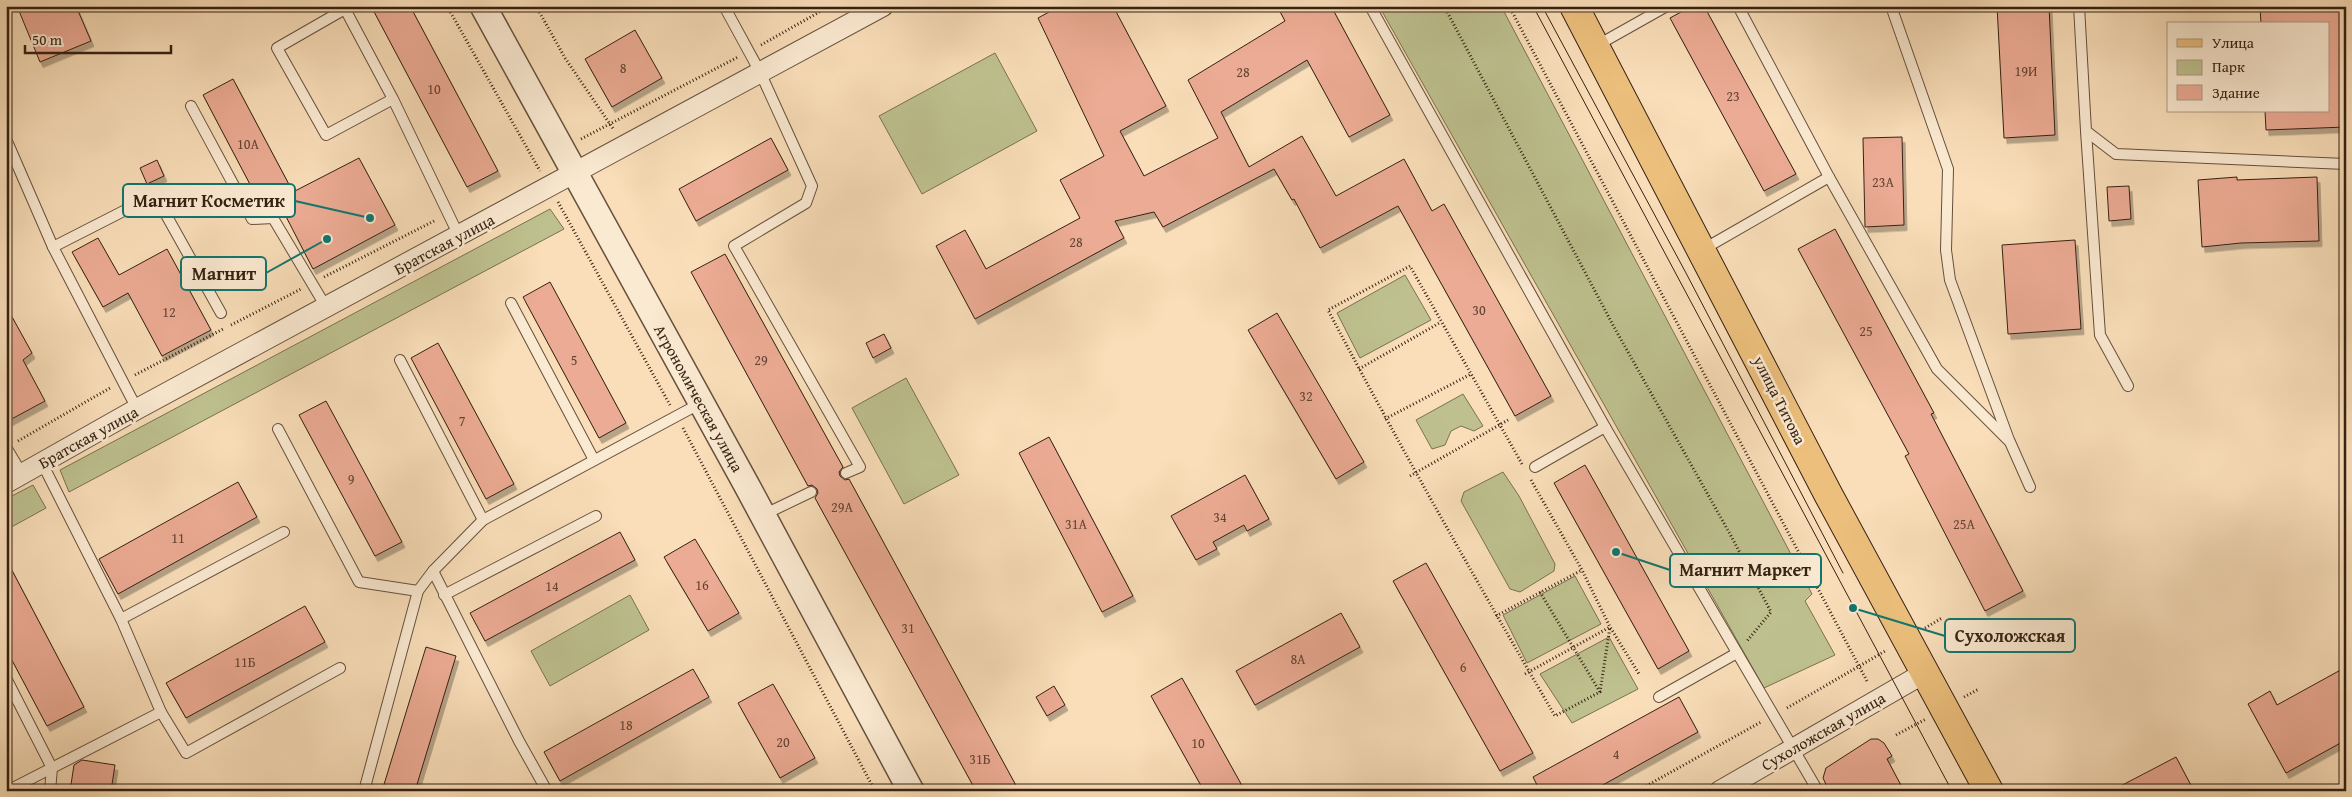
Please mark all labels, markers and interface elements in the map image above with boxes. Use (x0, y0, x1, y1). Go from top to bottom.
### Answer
scale bar (25, 22, 171, 54)
legend (2167, 22, 2330, 112)
text: 50 m (32, 29, 63, 50)
text: Улица (2212, 32, 2255, 53)
text: Парк (2212, 56, 2245, 77)
house number: 8 (620, 58, 627, 78)
house number: 19И (2015, 61, 2037, 81)
house number: 28 (1236, 62, 1250, 82)
house number: 10 (427, 79, 441, 99)
text: Здание (2212, 82, 2260, 103)
house number: 23 (1726, 86, 1740, 106)
house number: 10А (237, 134, 259, 154)
house number: 23А (1872, 172, 1894, 192)
callout: Магнит Косметик (123, 184, 295, 217)
text: Магнит Косметик (133, 187, 286, 214)
street label: Братская улица (389, 207, 499, 281)
house number: 28 (1069, 232, 1083, 252)
callout: Магнит (181, 257, 266, 290)
text: Магнит (192, 260, 257, 287)
house number: 30 (1472, 300, 1486, 320)
house number: 12 (162, 302, 176, 322)
street label: Агрономическая улица (648, 320, 750, 477)
house number: 25 (1859, 321, 1873, 341)
house number: 5 (571, 350, 577, 370)
house number: 29 (754, 350, 768, 370)
street label: улица Титова (1747, 351, 1813, 449)
house number: 32 (1299, 386, 1313, 406)
street label: Братская улица (34, 399, 143, 474)
house number: 7 (459, 411, 466, 431)
house number: 9 (348, 469, 355, 489)
house number: 29А (831, 497, 853, 517)
house number: 34 (1213, 507, 1227, 527)
house number: 31А (1065, 514, 1087, 534)
house number: 25А (1953, 514, 1975, 534)
house number: 11 (171, 528, 185, 548)
callout: Магнит Маркет (1670, 554, 1821, 587)
text: Магнит Маркет (1679, 556, 1811, 583)
house number: 16 (695, 575, 709, 595)
house number: 14 (545, 576, 559, 596)
house number: 31 (901, 618, 915, 638)
callout: Сухоложская (1945, 619, 2075, 652)
text: Сухоложская (1955, 622, 2066, 649)
house number: 8А (1290, 649, 1306, 669)
house number: 11Б (234, 652, 256, 672)
house number: 6 (1460, 657, 1467, 677)
street label: Сухоложская улица (1756, 685, 1890, 776)
house number: 18 (619, 715, 633, 735)
house number: 20 (776, 732, 790, 752)
house number: 10 (1191, 733, 1205, 753)
house number: 4 (1613, 744, 1620, 764)
house number: 31Б (969, 749, 991, 769)

